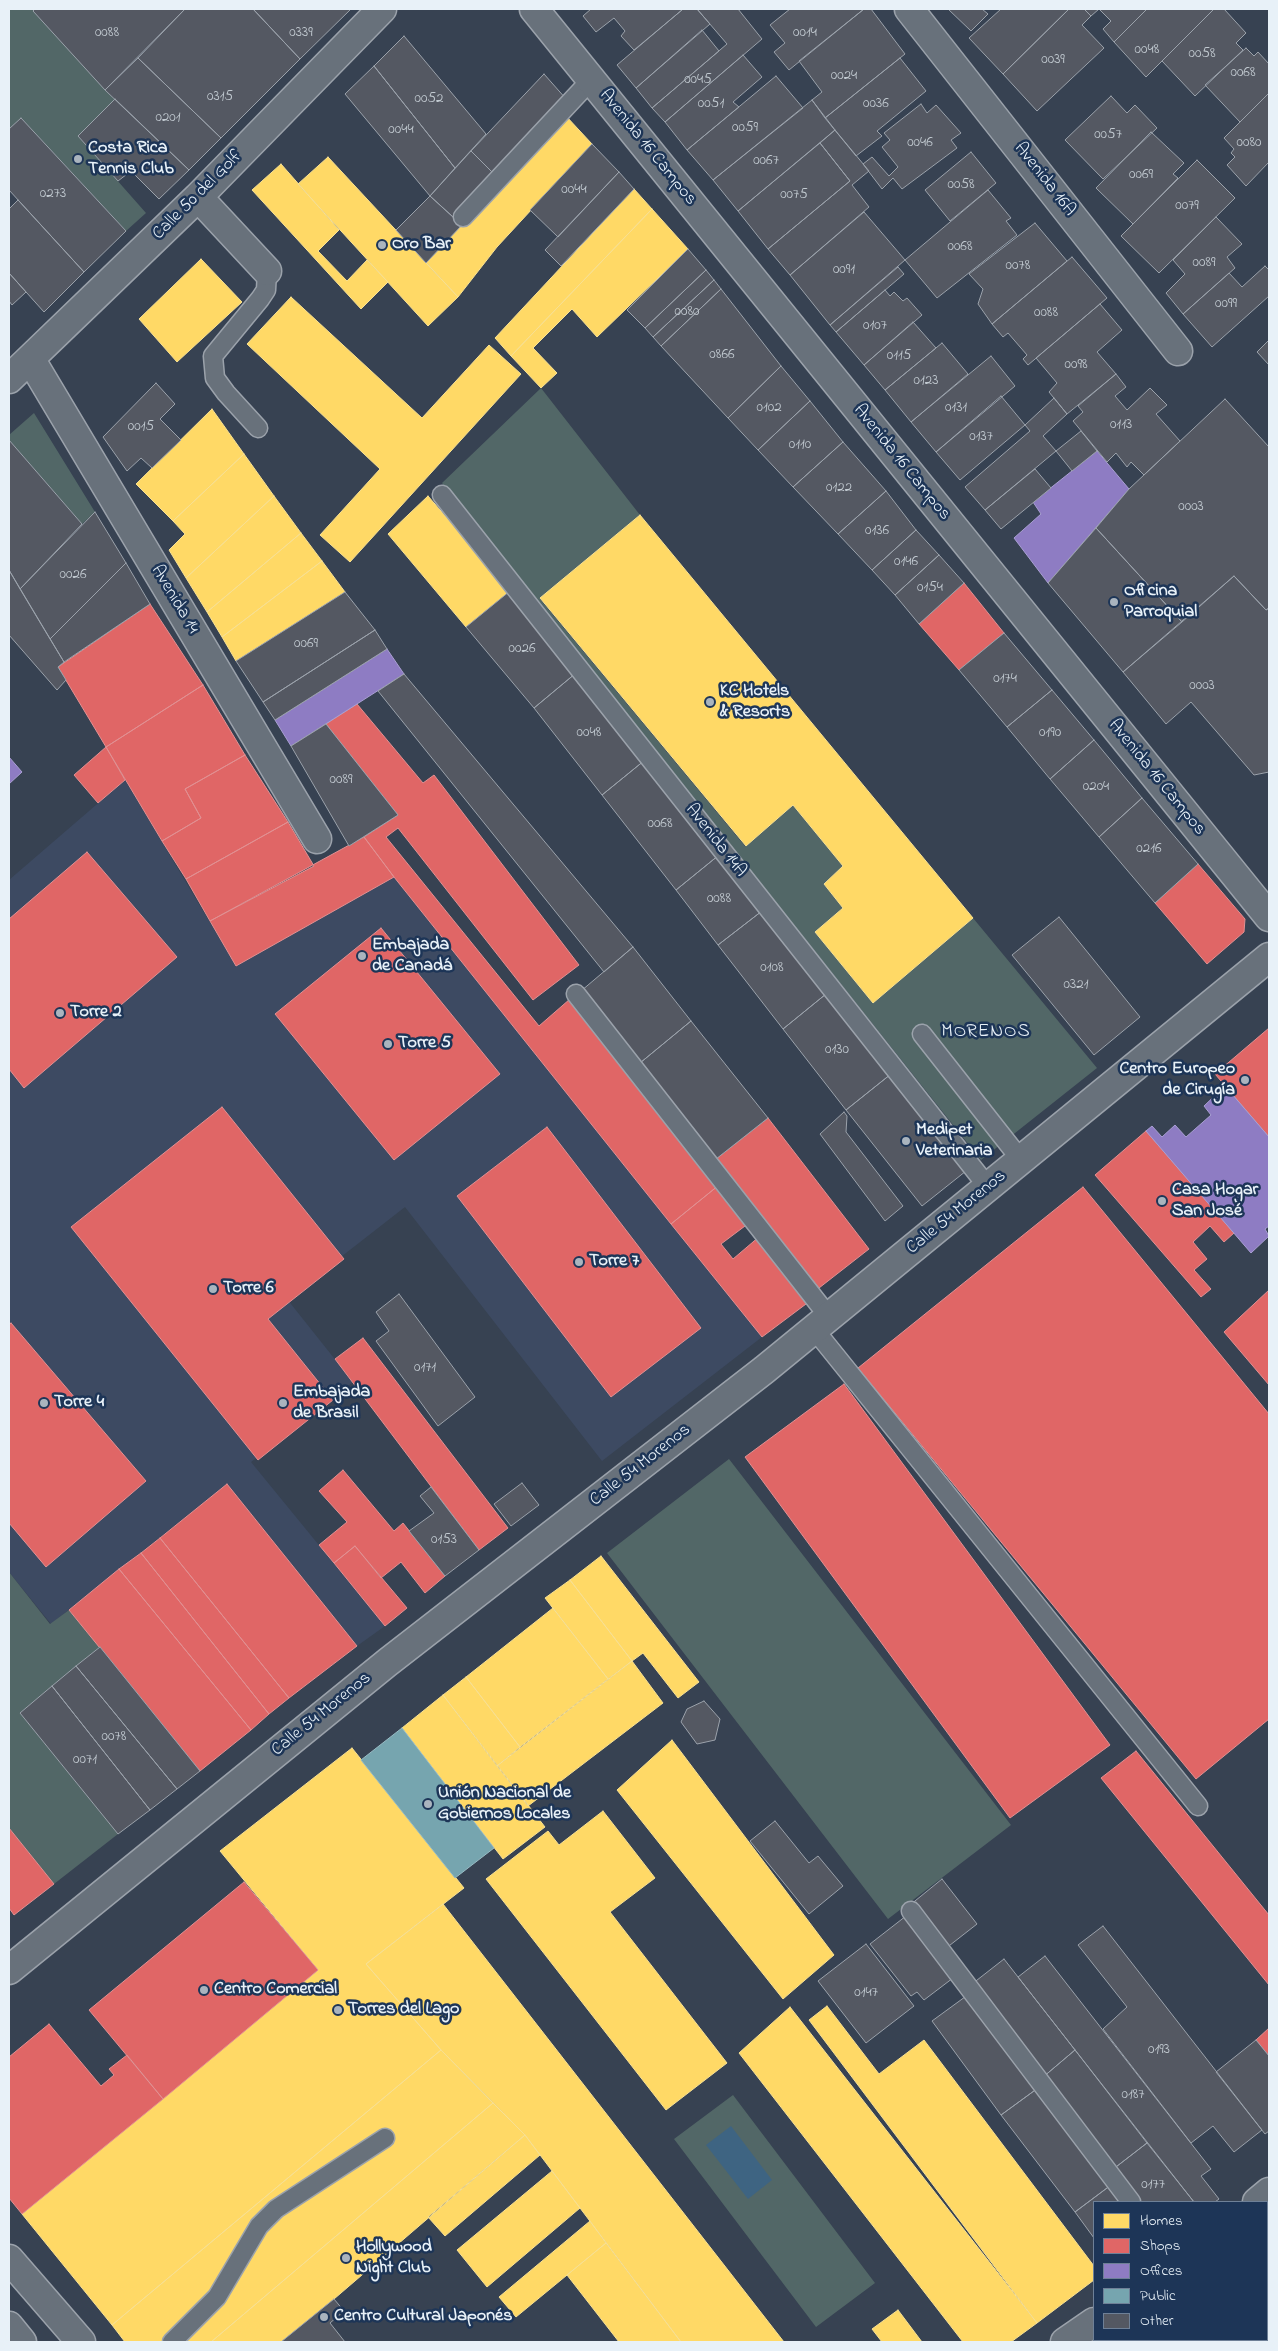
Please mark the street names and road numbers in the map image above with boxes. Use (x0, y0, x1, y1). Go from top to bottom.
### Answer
street label: Avenida 16 Campos (594, 86, 700, 210)
street label: Avenida 16A (1008, 139, 1080, 221)
street label: Calle 50 del Golf (149, 147, 247, 245)
street label: Avenida 16 Campos (848, 401, 954, 525)
street label: Avenida 14 (145, 562, 203, 638)
street label: Avenida 16 Campos (1103, 716, 1209, 840)
street label: Avenida 14A (680, 800, 750, 882)
street label: Calle 54 Morenos (903, 1166, 1011, 1260)
street label: Calle 54 Morenos (586, 1420, 696, 1512)
street label: Calle 54 Morenos (268, 1668, 376, 1762)

